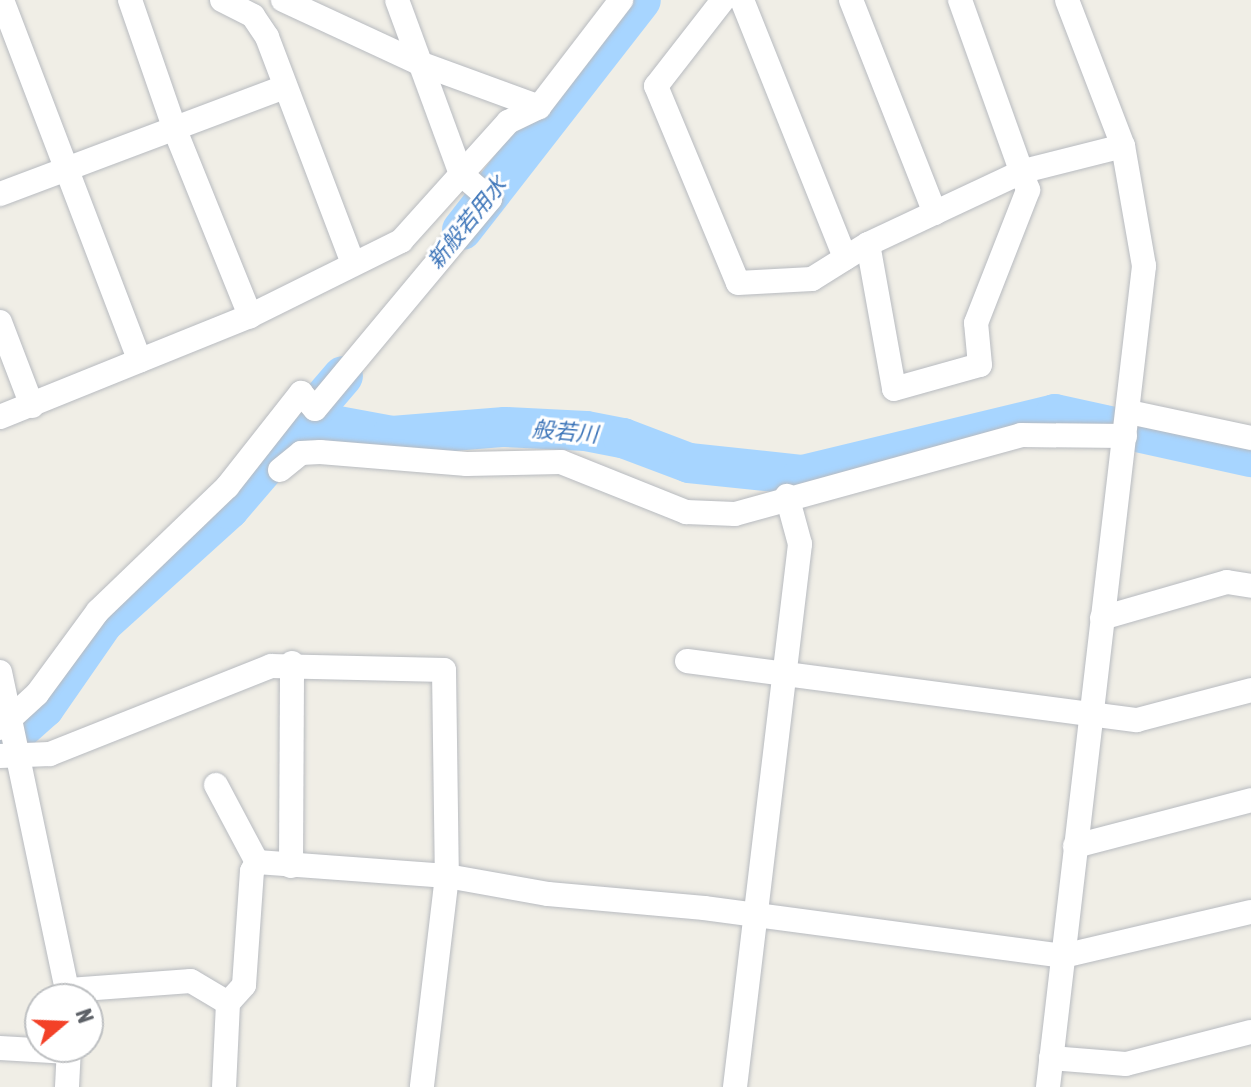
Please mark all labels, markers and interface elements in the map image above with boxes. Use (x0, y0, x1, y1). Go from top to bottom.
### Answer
water label: 新般若用水 (422, 172, 512, 274)
water label: 般若川 (531, 416, 599, 448)
north arrow (24, 983, 104, 1063)
text: N (70, 1005, 99, 1026)

